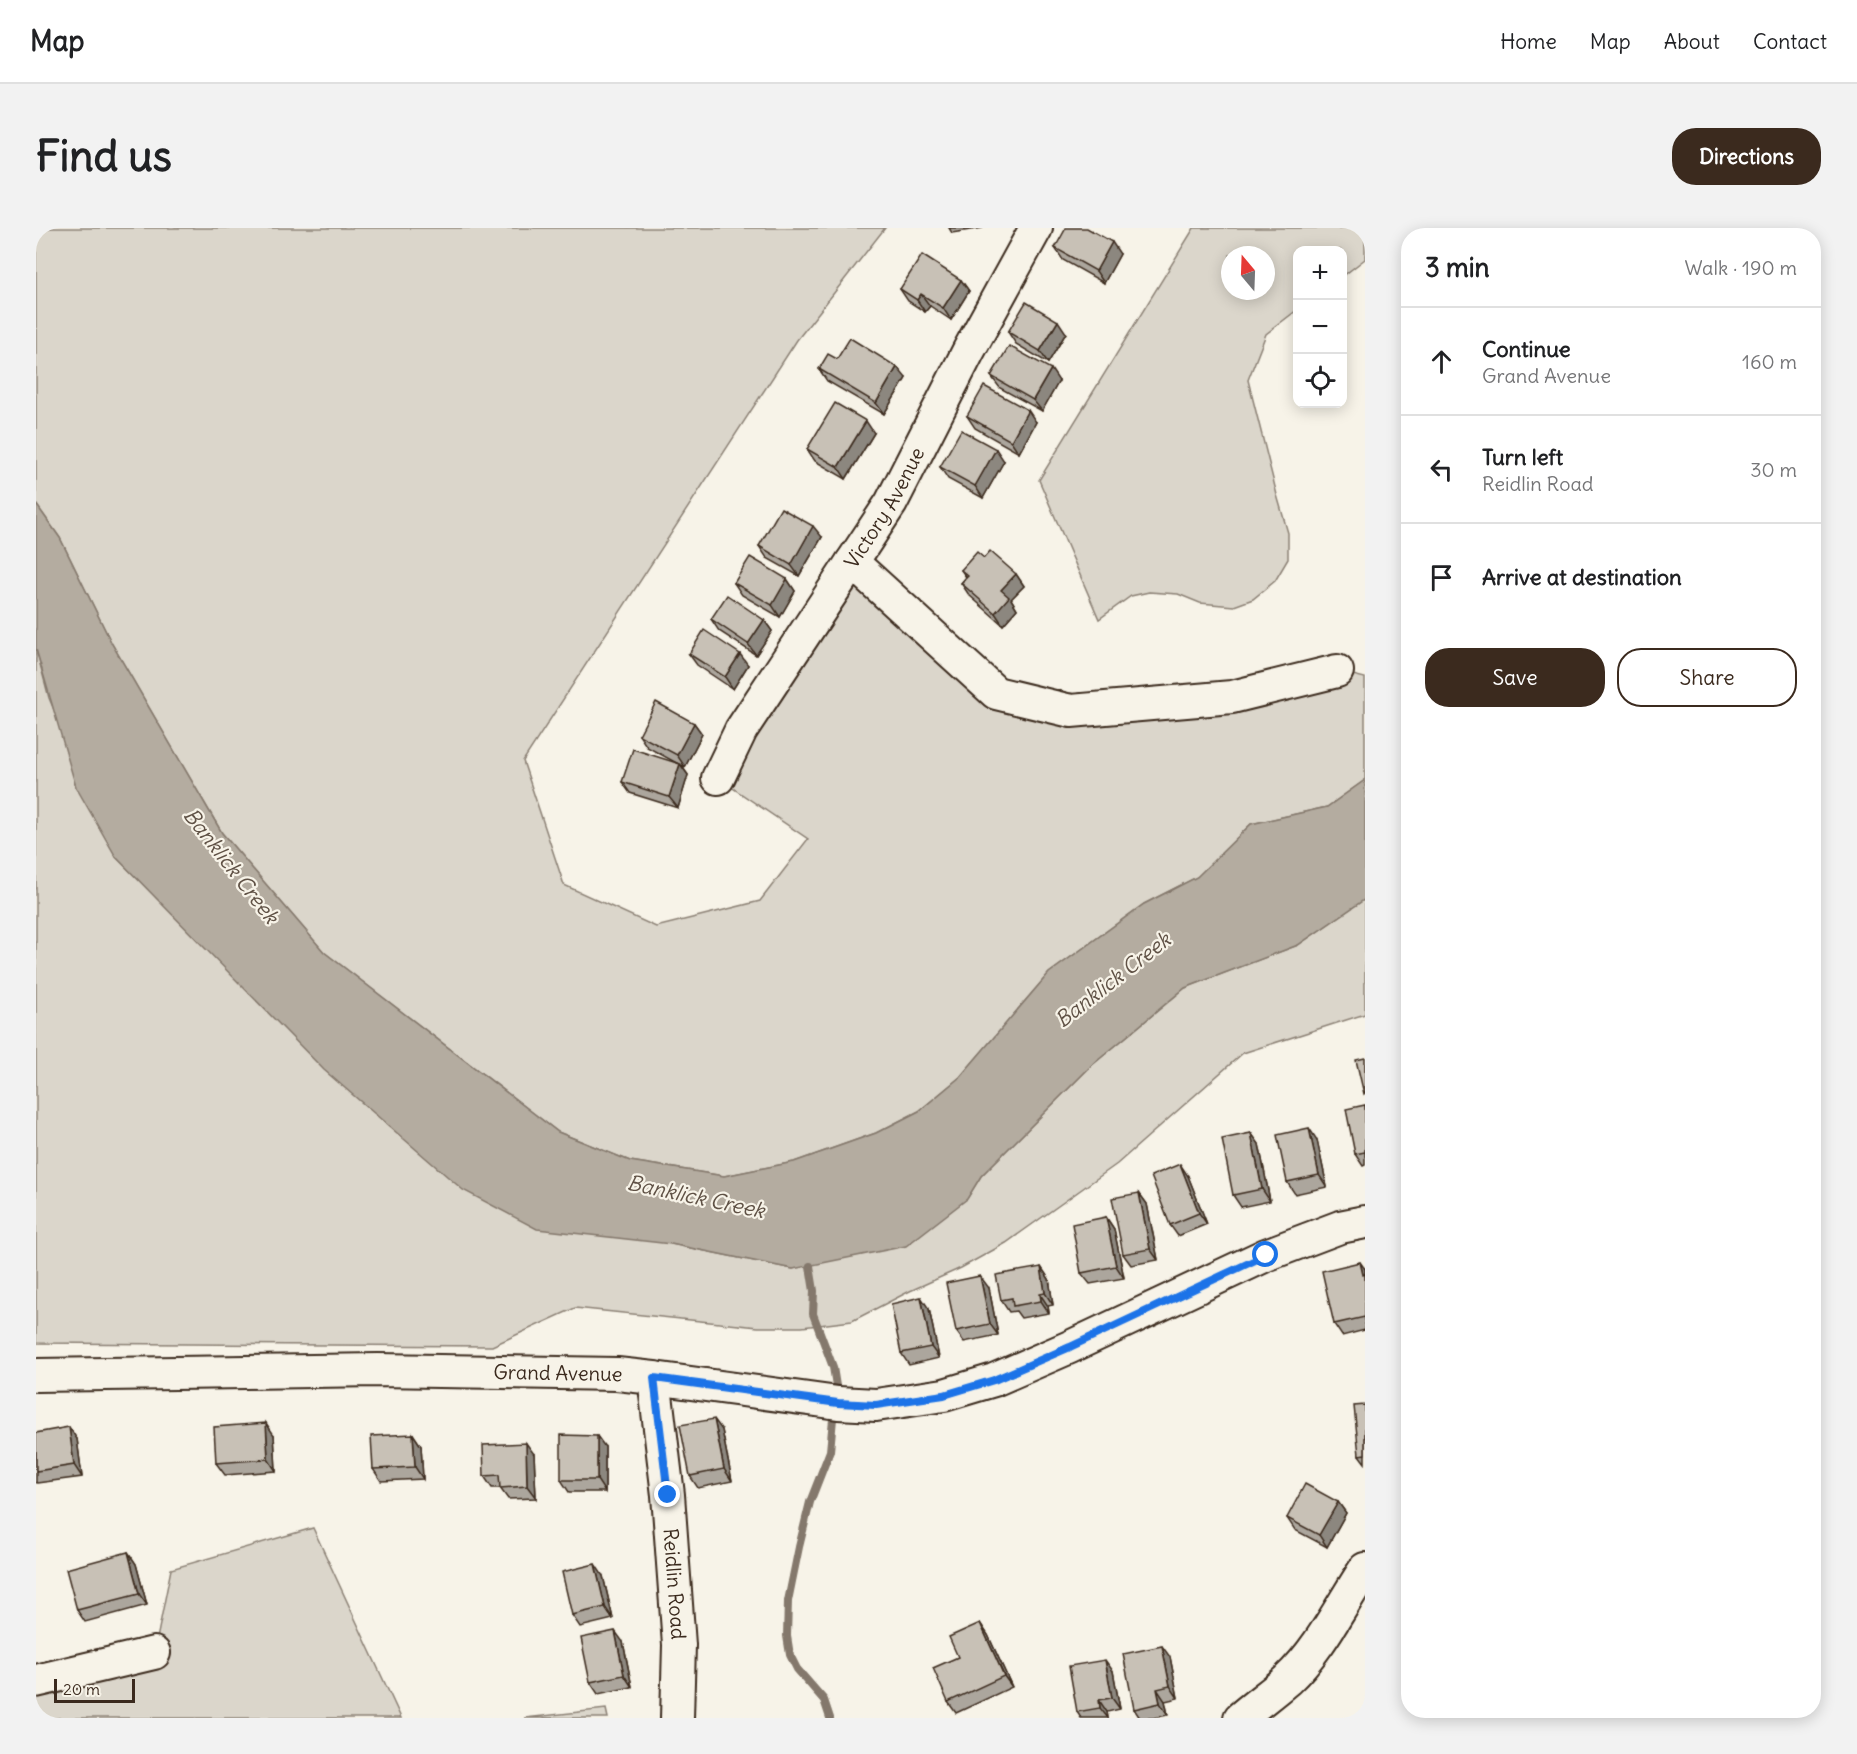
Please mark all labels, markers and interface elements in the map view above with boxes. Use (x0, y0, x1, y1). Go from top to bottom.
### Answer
text: Map (30, 23, 84, 59)
text: Home (1500, 28, 1557, 55)
text: Map (1590, 28, 1631, 55)
text: About (1664, 28, 1720, 55)
text: Contact (1753, 28, 1827, 55)
button: Directions (1672, 128, 1821, 185)
text: Find us (36, 130, 172, 182)
north arrow (1221, 246, 1275, 300)
map controls (1293, 246, 1347, 408)
button: + (1293, 246, 1347, 300)
text: 3 min (1425, 251, 1490, 284)
text: Walk · 190 m (1685, 255, 1797, 280)
button: − (1293, 300, 1347, 354)
text: Continue (1482, 335, 1571, 363)
icon: ahead (1425, 345, 1458, 378)
text: 160 m (1742, 349, 1797, 374)
button: locate (1293, 354, 1347, 408)
text: Grand Avenue (1482, 363, 1611, 388)
street label: Victory Avenue (838, 443, 929, 573)
text: Turn left (1482, 443, 1563, 471)
icon: left (1425, 453, 1458, 486)
text: 30 m (1750, 457, 1797, 482)
text: Reidlin Road (1482, 471, 1594, 496)
icon: arrive (1425, 561, 1458, 594)
text: Arrive at destination (1482, 563, 1682, 591)
button: Save (1425, 648, 1605, 707)
button: Share (1617, 648, 1797, 707)
water label: Banklick Creek (178, 802, 286, 930)
water label: Banklick Creek (1049, 925, 1177, 1033)
water label: Banklick Creek (625, 1169, 768, 1224)
route start (1252, 1241, 1278, 1267)
street label: Grand Avenue (493, 1359, 624, 1387)
route end (654, 1481, 680, 1507)
street label: Reidlin Road (658, 1527, 692, 1641)
scale bar (54, 1676, 135, 1704)
text: 20 m (63, 1679, 100, 1699)

